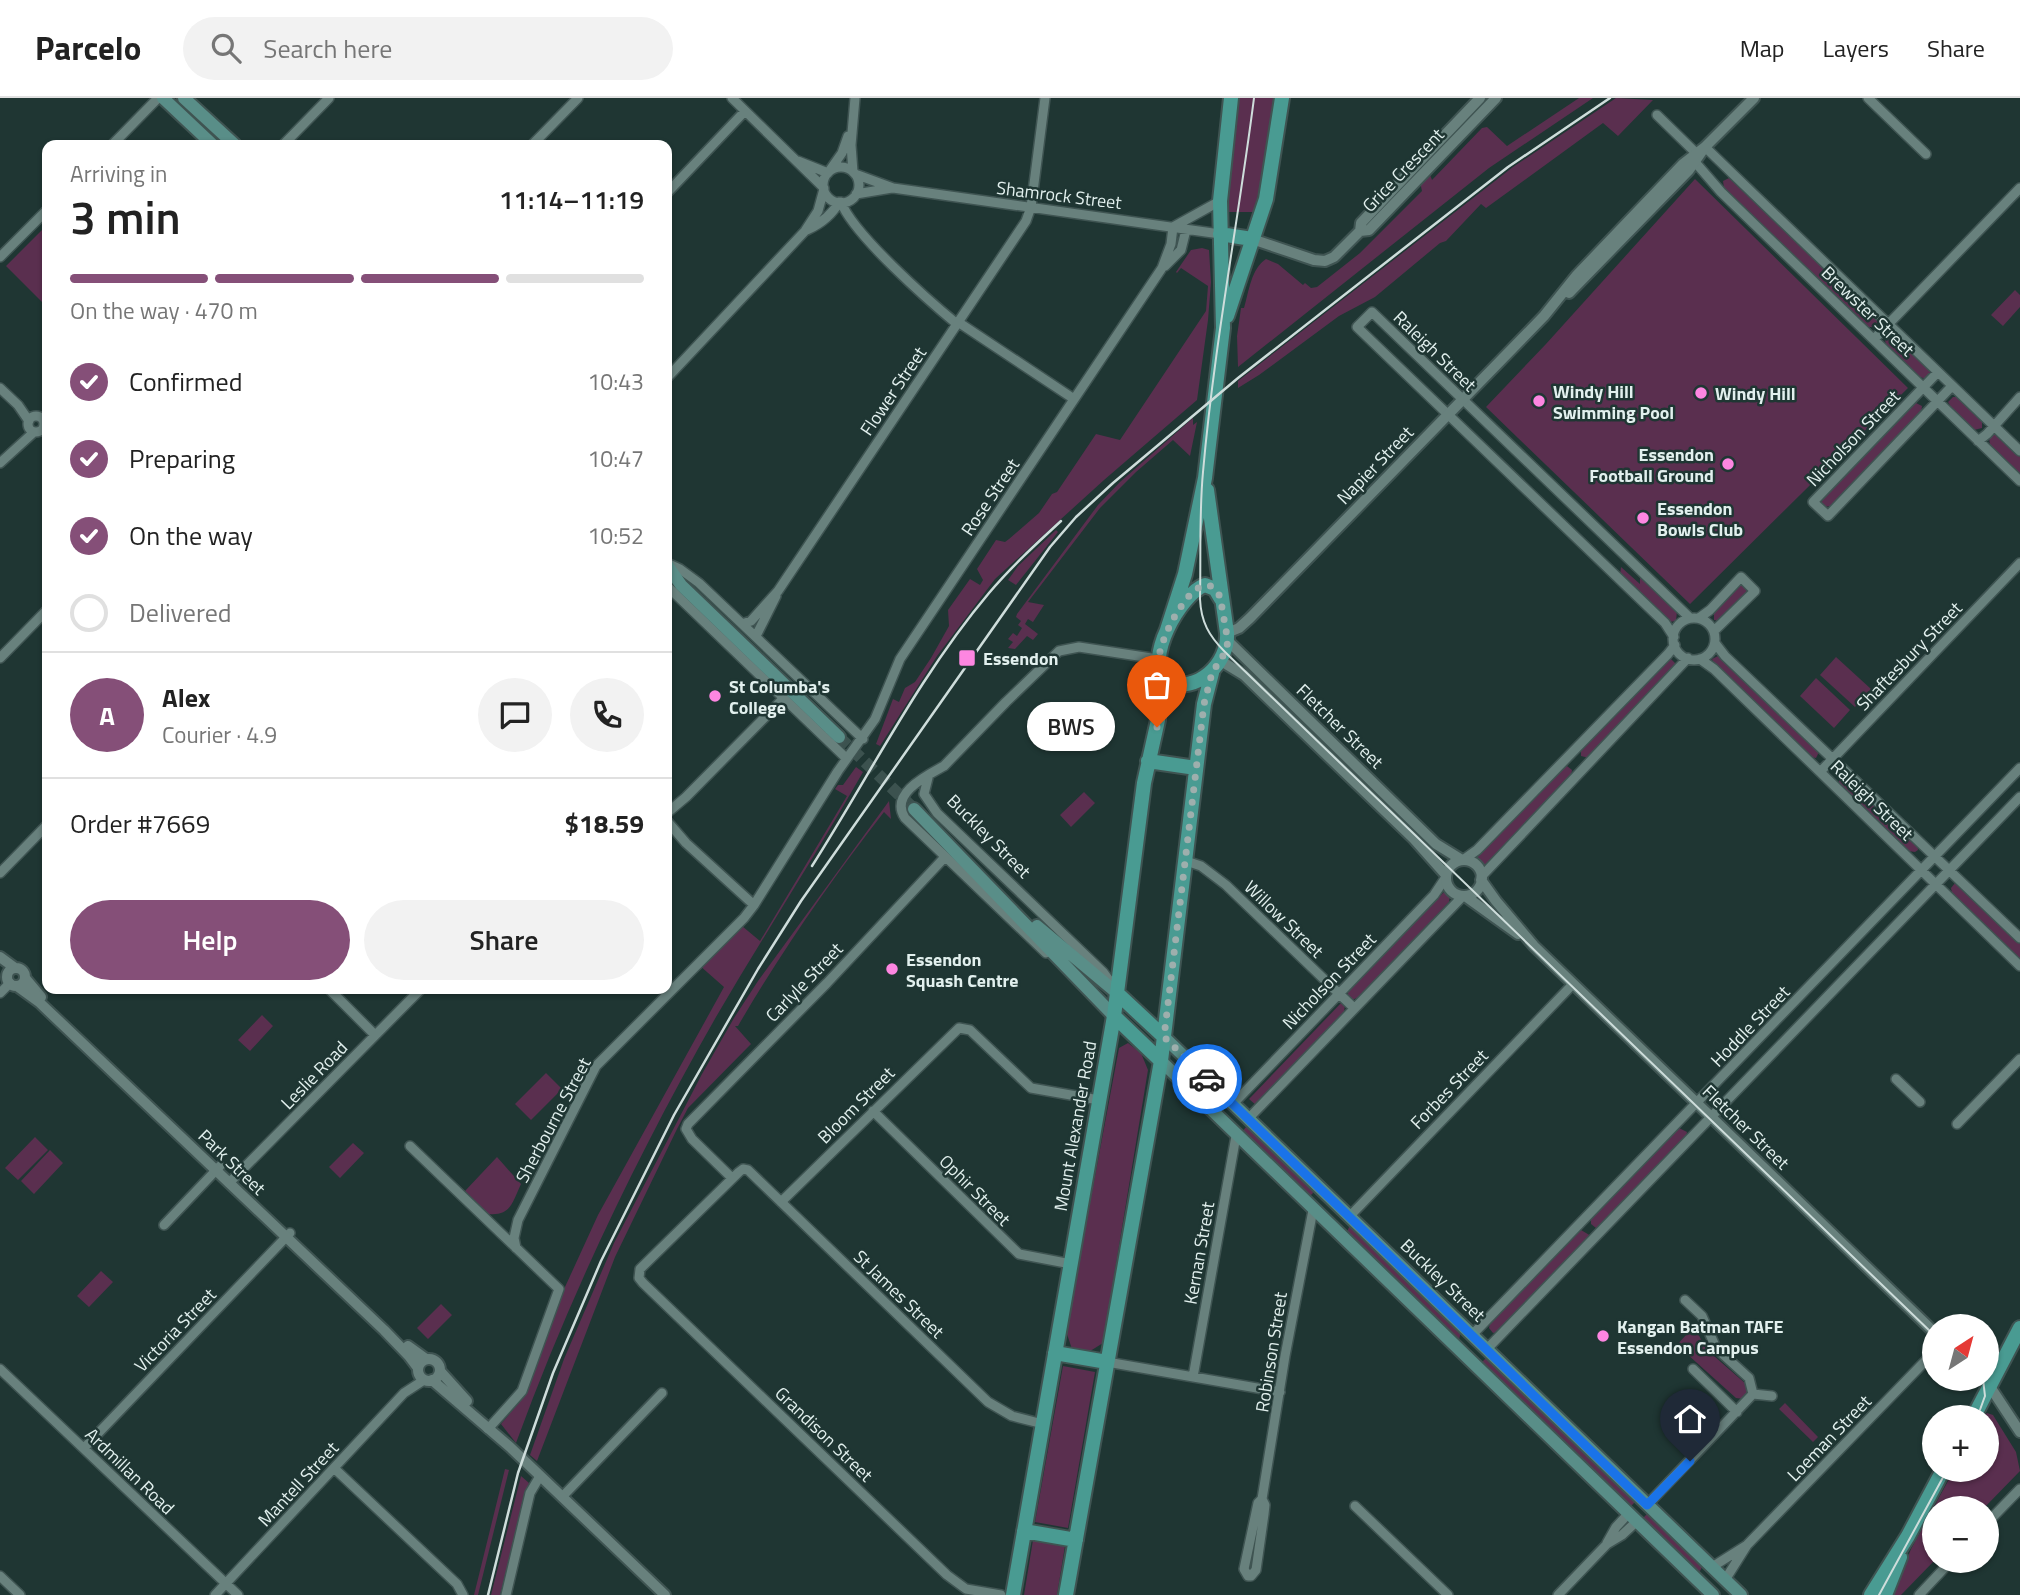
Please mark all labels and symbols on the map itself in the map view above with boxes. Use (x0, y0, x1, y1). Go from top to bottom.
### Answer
street label: Grice Crescent (1356, 121, 1451, 218)
street label: Shamrock Street (995, 174, 1124, 216)
street label: Brewster Street (1815, 260, 1921, 363)
street label: Raleigh Street (1387, 304, 1483, 398)
street label: Flower Street (853, 340, 933, 441)
place label: Windy Hill Swimming Pool (1553, 378, 1674, 426)
place label: Windy Hill (1715, 380, 1796, 407)
street label: Nicholson Street (1800, 383, 1907, 492)
marker: Windy Hill (1693, 385, 1709, 401)
marker: Windy Hill Swimming Pool (1531, 393, 1547, 409)
street label: Napier Street (1330, 419, 1420, 510)
place label: Essendon Football Ground (1589, 441, 1714, 489)
street label: Rose Street (954, 452, 1026, 541)
marker: Essendon Football Ground (1720, 456, 1736, 472)
place label: Essendon Bowls Club (1657, 495, 1743, 543)
marker: Essendon Bowls Club (1635, 510, 1651, 526)
street label: Shaftesbury Street (1850, 595, 1969, 717)
place label: Essendon (983, 645, 1059, 672)
marker: Essendon (957, 648, 977, 668)
pin (1127, 655, 1187, 727)
place label: St Columba's College (729, 673, 830, 721)
street label: Fletcher Street (1290, 677, 1390, 775)
marker: St Columba's College (707, 688, 723, 704)
callout: BWS (1028, 702, 1115, 752)
street label: Raleigh Street (1824, 753, 1920, 847)
street label: Buckley Street (941, 788, 1038, 885)
street label: Willow Street (1238, 874, 1330, 965)
street label: Nicholson Street (1276, 926, 1383, 1035)
street label: Carlyle Street (759, 936, 849, 1028)
place label: Essendon Squash Centre (906, 946, 1018, 994)
marker: Essendon Squash Centre (884, 961, 900, 977)
street label: Hoddle Street (1704, 979, 1796, 1073)
street label: Leslie Road (274, 1035, 354, 1115)
street label: Mount Alexander Road (1047, 1039, 1103, 1213)
street label: Forbes Street (1404, 1042, 1495, 1135)
courier (1172, 1044, 1242, 1114)
street label: Sherbourne Street (509, 1052, 598, 1188)
street label: Bloom Street (811, 1060, 901, 1150)
street label: Fletcher Street (1696, 1078, 1796, 1176)
street label: Park Street (192, 1123, 272, 1202)
street label: Ophir Street (933, 1148, 1017, 1232)
street label: Kernan Street (1177, 1199, 1221, 1307)
street label: Buckley Street (1394, 1232, 1492, 1328)
street label: St James Street (848, 1244, 951, 1345)
street label: Victoria Street (128, 1281, 223, 1378)
street label: Robinson Street (1248, 1289, 1294, 1414)
place label: Kangan Batman TAFE Essendon Campus (1617, 1313, 1784, 1361)
north arrow (1922, 1314, 1998, 1391)
marker: Kangan Batman TAFE Essendon Campus (1595, 1328, 1611, 1344)
street label: Grandison Street (769, 1380, 880, 1488)
street label: Loeman Street (1781, 1388, 1878, 1487)
pin (1660, 1389, 1720, 1461)
street label: Ardmillan Road (79, 1421, 181, 1521)
street label: Mantell Street (251, 1435, 345, 1533)

